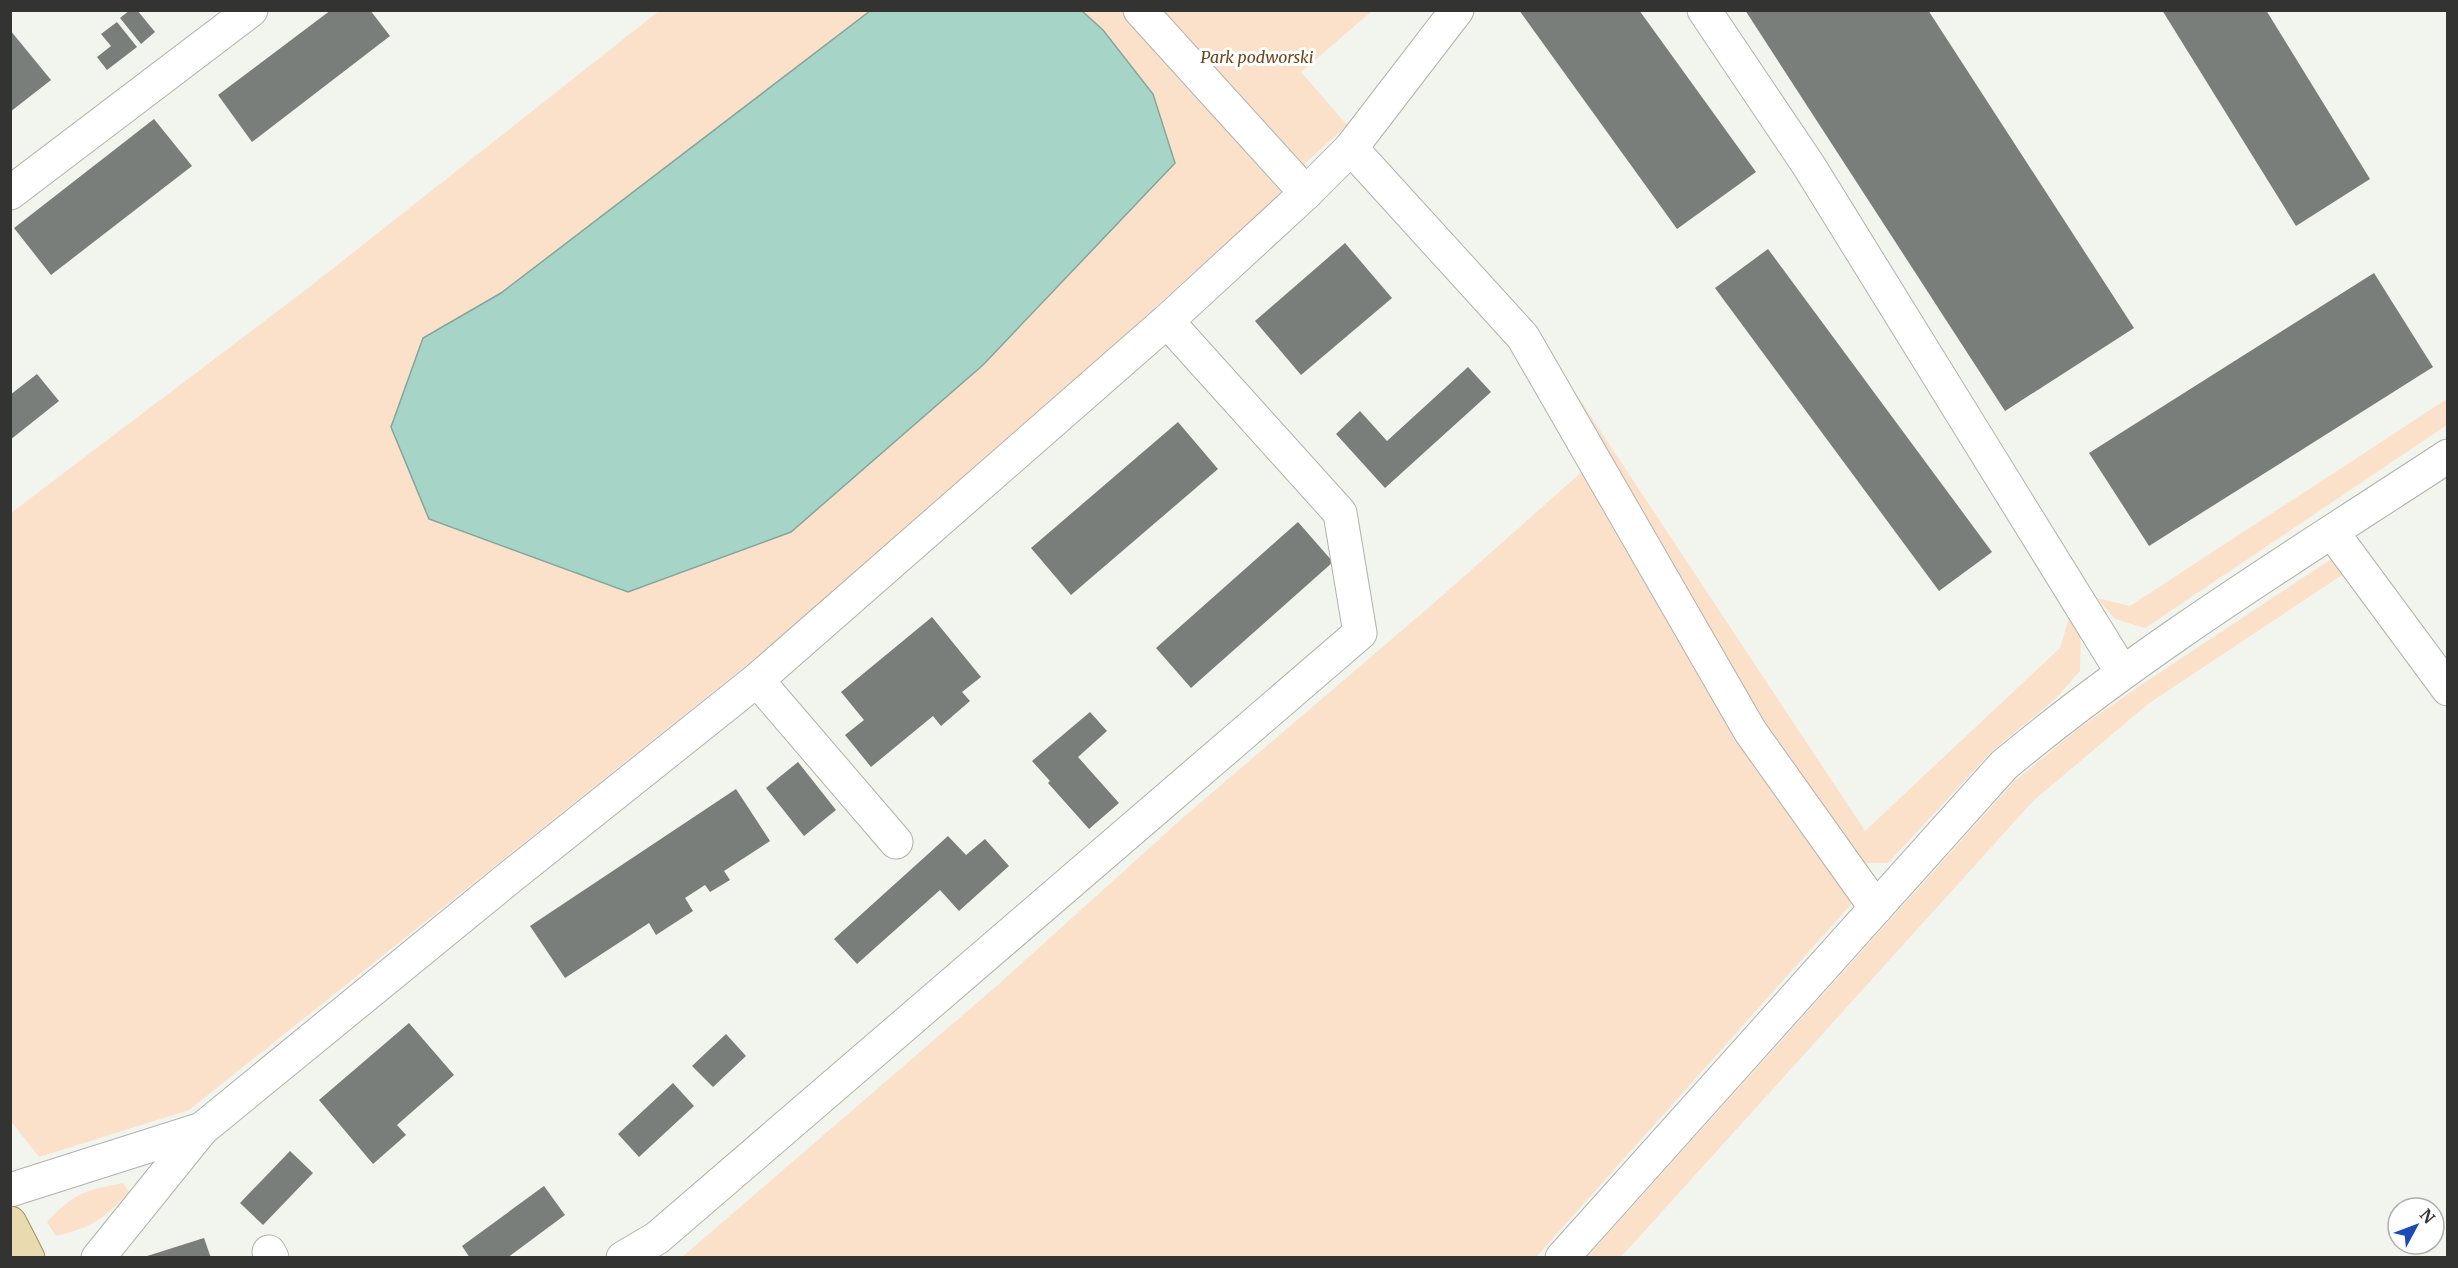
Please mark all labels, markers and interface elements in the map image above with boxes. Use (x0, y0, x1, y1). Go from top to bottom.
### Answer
park label: Park podworski (1200, 47, 1314, 67)
north arrow (2386, 1196, 2446, 1256)
text: N (2416, 1205, 2439, 1228)

